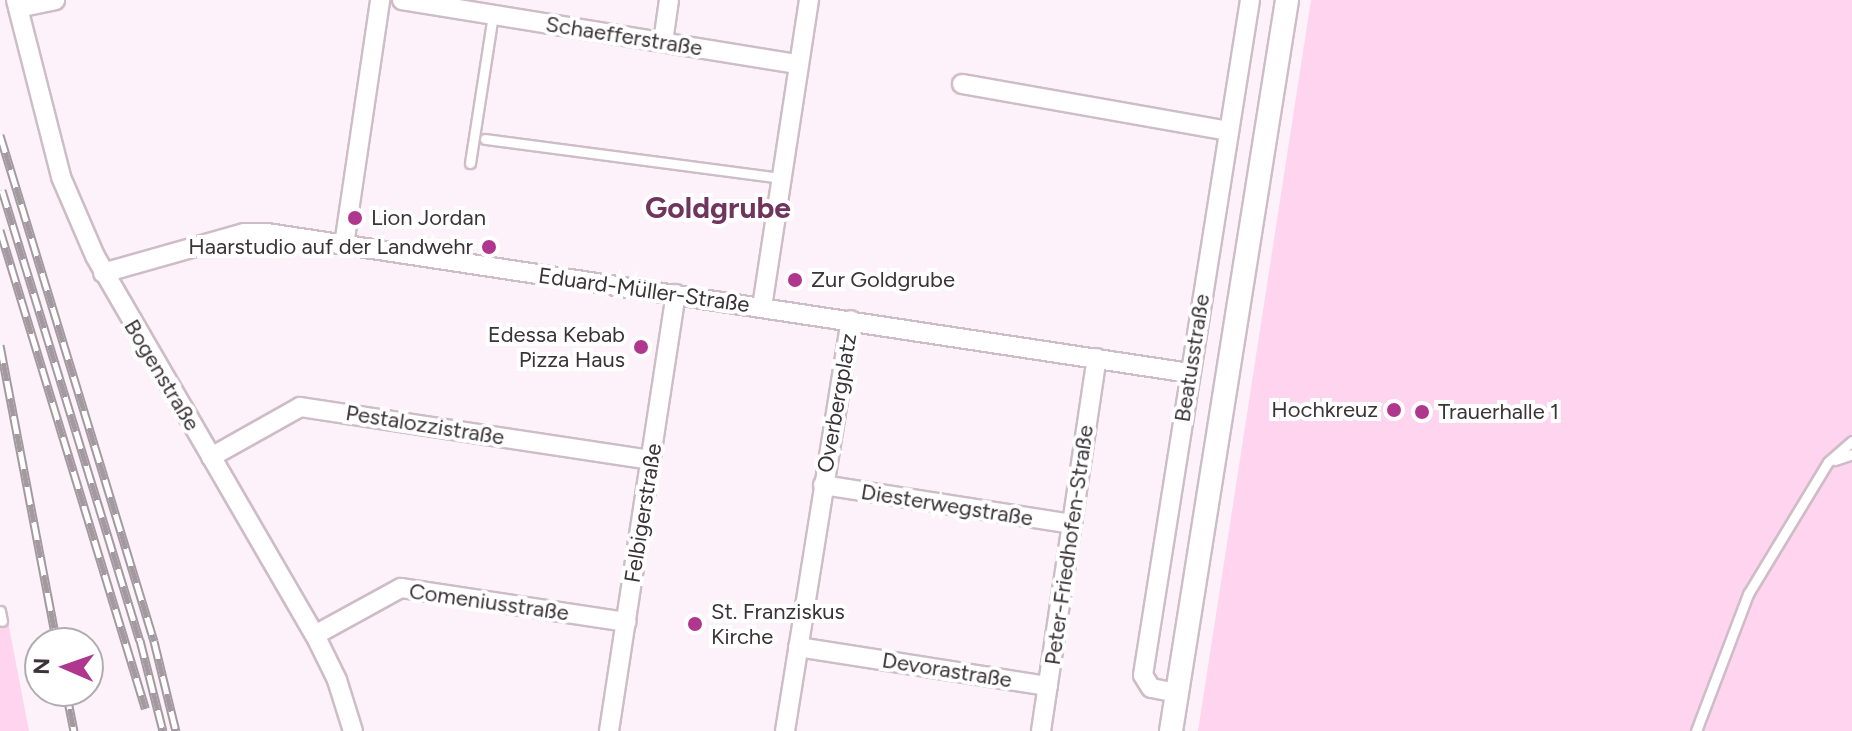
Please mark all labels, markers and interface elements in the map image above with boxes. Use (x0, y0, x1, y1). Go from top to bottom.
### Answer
street label: Schaefferstraße (544, 11, 704, 61)
district label: Goldgrube (645, 190, 791, 226)
place label: Lion Jordan (371, 205, 486, 231)
marker: Lion Jordan (346, 209, 364, 227)
place label: Haarstudio auf der Landwehr (188, 234, 473, 260)
marker: Haarstudio auf der Landwehr (480, 238, 498, 256)
street label: Eduard-Müller-Straße (537, 262, 751, 318)
place label: Zur Goldgrube (811, 267, 955, 293)
marker: Zur Goldgrube (786, 271, 804, 289)
street label: Beatusstraße (1169, 292, 1215, 424)
street label: Bogenstraße (118, 315, 206, 435)
place label: Edessa Kebab Pizza Haus (488, 321, 625, 372)
street label: Overbergplatz (812, 331, 862, 475)
marker: Edessa Kebab Pizza Haus (632, 338, 650, 356)
place label: Hochkreuz (1271, 397, 1378, 423)
street label: Pestalozzistraße (344, 399, 506, 451)
place label: Trauerhalle 1 (1438, 399, 1559, 425)
marker: Hochkreuz (1385, 401, 1403, 419)
marker: Trauerhalle 1 (1413, 403, 1431, 421)
street label: Peter-Friedhofen-Straße (1039, 423, 1099, 667)
street label: Felbigerstraße (619, 441, 667, 585)
street label: Diesterwegstraße (859, 478, 1035, 532)
street label: Comeniusstraße (407, 578, 571, 626)
place label: St. Franziskus Kirche (711, 598, 845, 650)
marker: St. Franziskus Kirche (686, 615, 704, 633)
north arrow (24, 627, 104, 707)
street label: Devorastraße (880, 647, 1014, 693)
text: N (28, 657, 55, 675)

